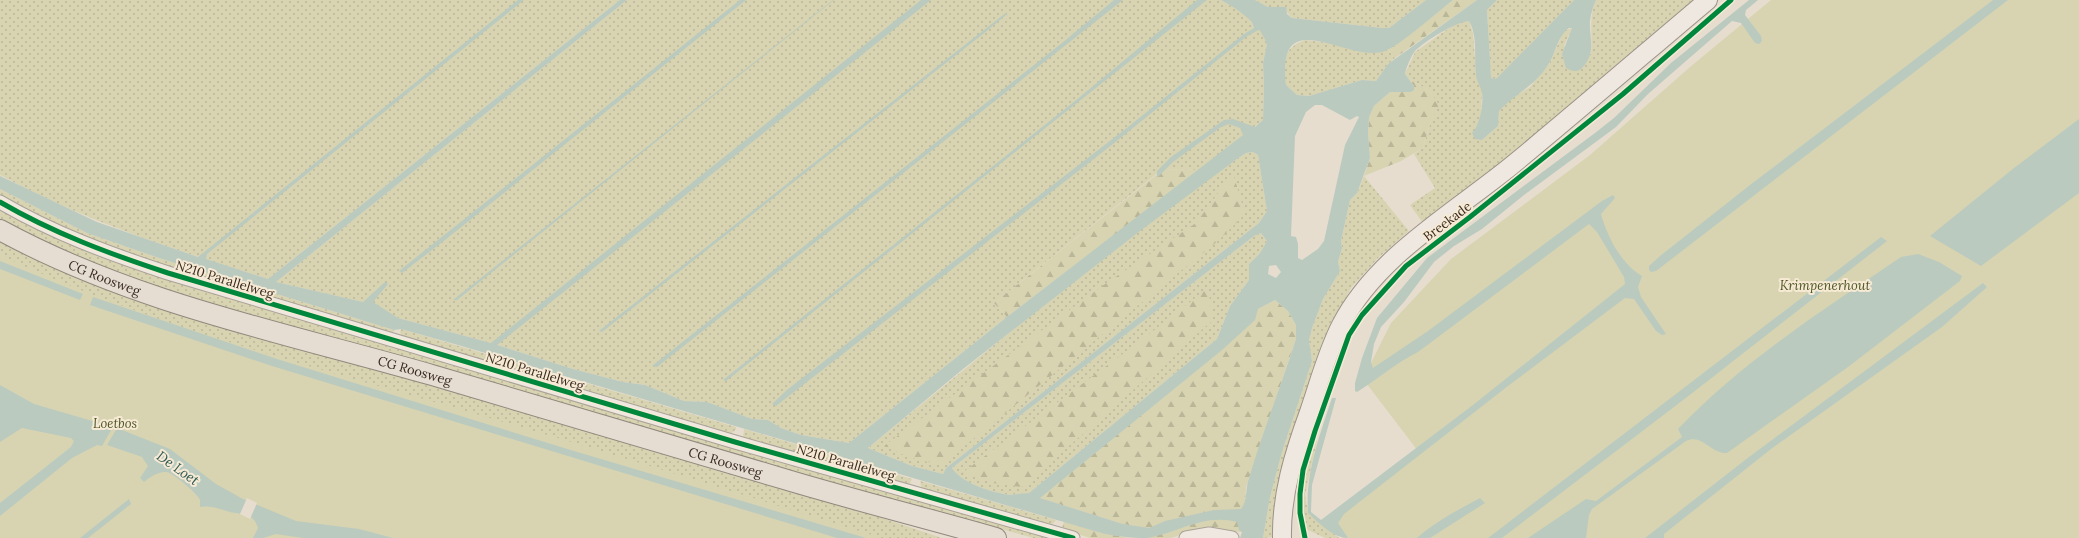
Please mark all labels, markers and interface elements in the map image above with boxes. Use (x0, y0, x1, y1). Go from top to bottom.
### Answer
street label: Breekade (1420, 198, 1475, 245)
street label: CG Roosweg (66, 256, 144, 300)
street label: N210 Parallelweg (174, 256, 277, 303)
park label: Krimpenerhout (1780, 277, 1870, 294)
street label: N210 Parallelweg (484, 348, 587, 395)
street label: CG Roosweg (376, 352, 455, 390)
park label: Loetbos (93, 415, 137, 432)
street label: N210 Parallelweg (795, 440, 898, 485)
street label: CG Roosweg (686, 444, 765, 482)
water label: De Loet (153, 447, 203, 490)

